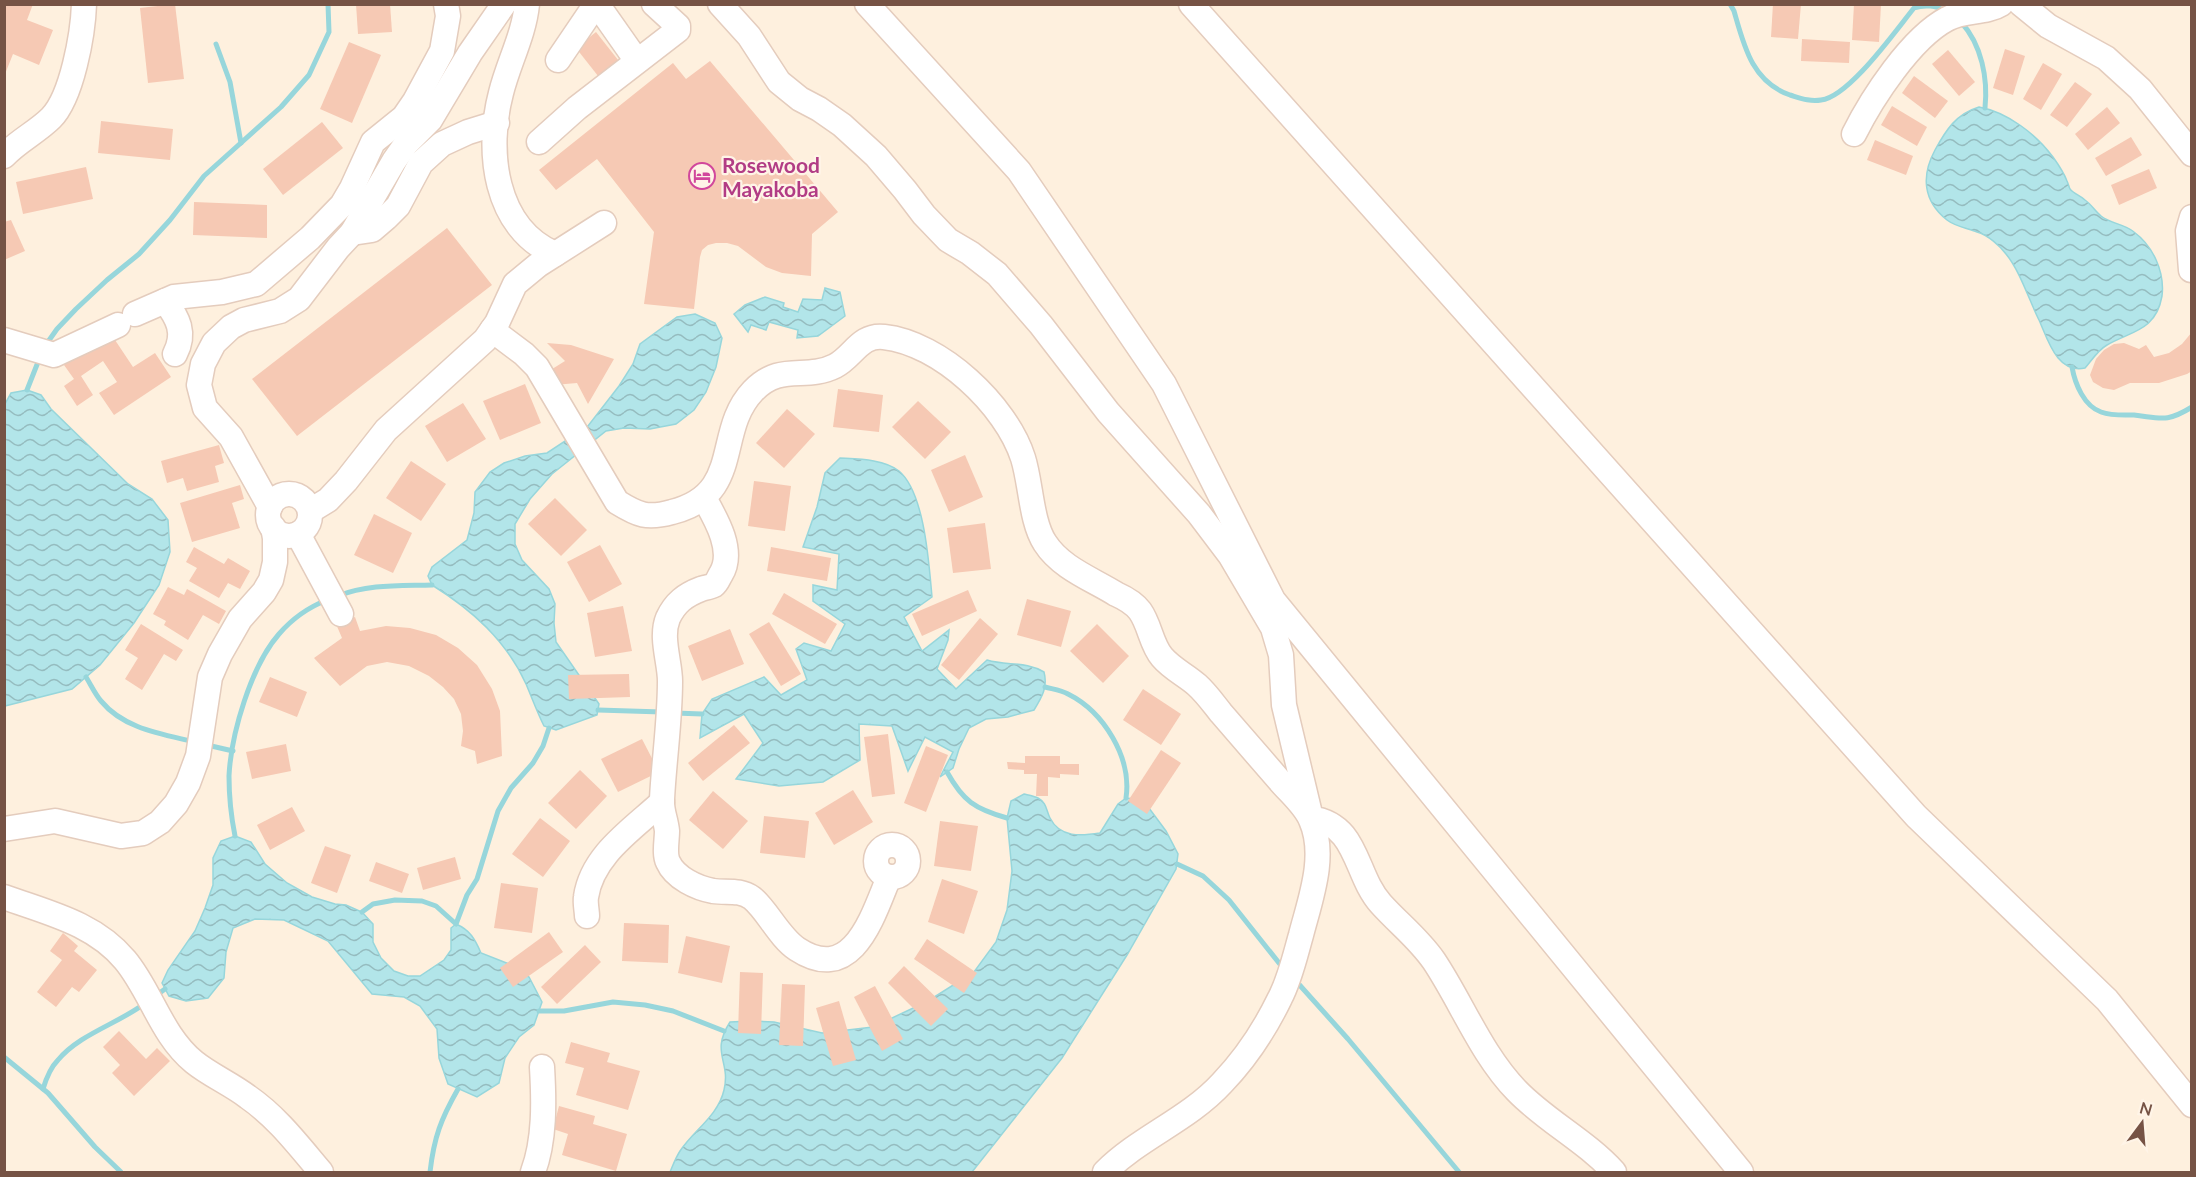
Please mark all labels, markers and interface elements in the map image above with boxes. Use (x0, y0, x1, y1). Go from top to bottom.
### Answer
place label: Rosewood Mayakoba (722, 152, 820, 201)
hotel icon: Rosewood Mayakoba (687, 161, 717, 191)
north arrow (2112, 1093, 2172, 1153)
text: N (2138, 1097, 2155, 1119)

